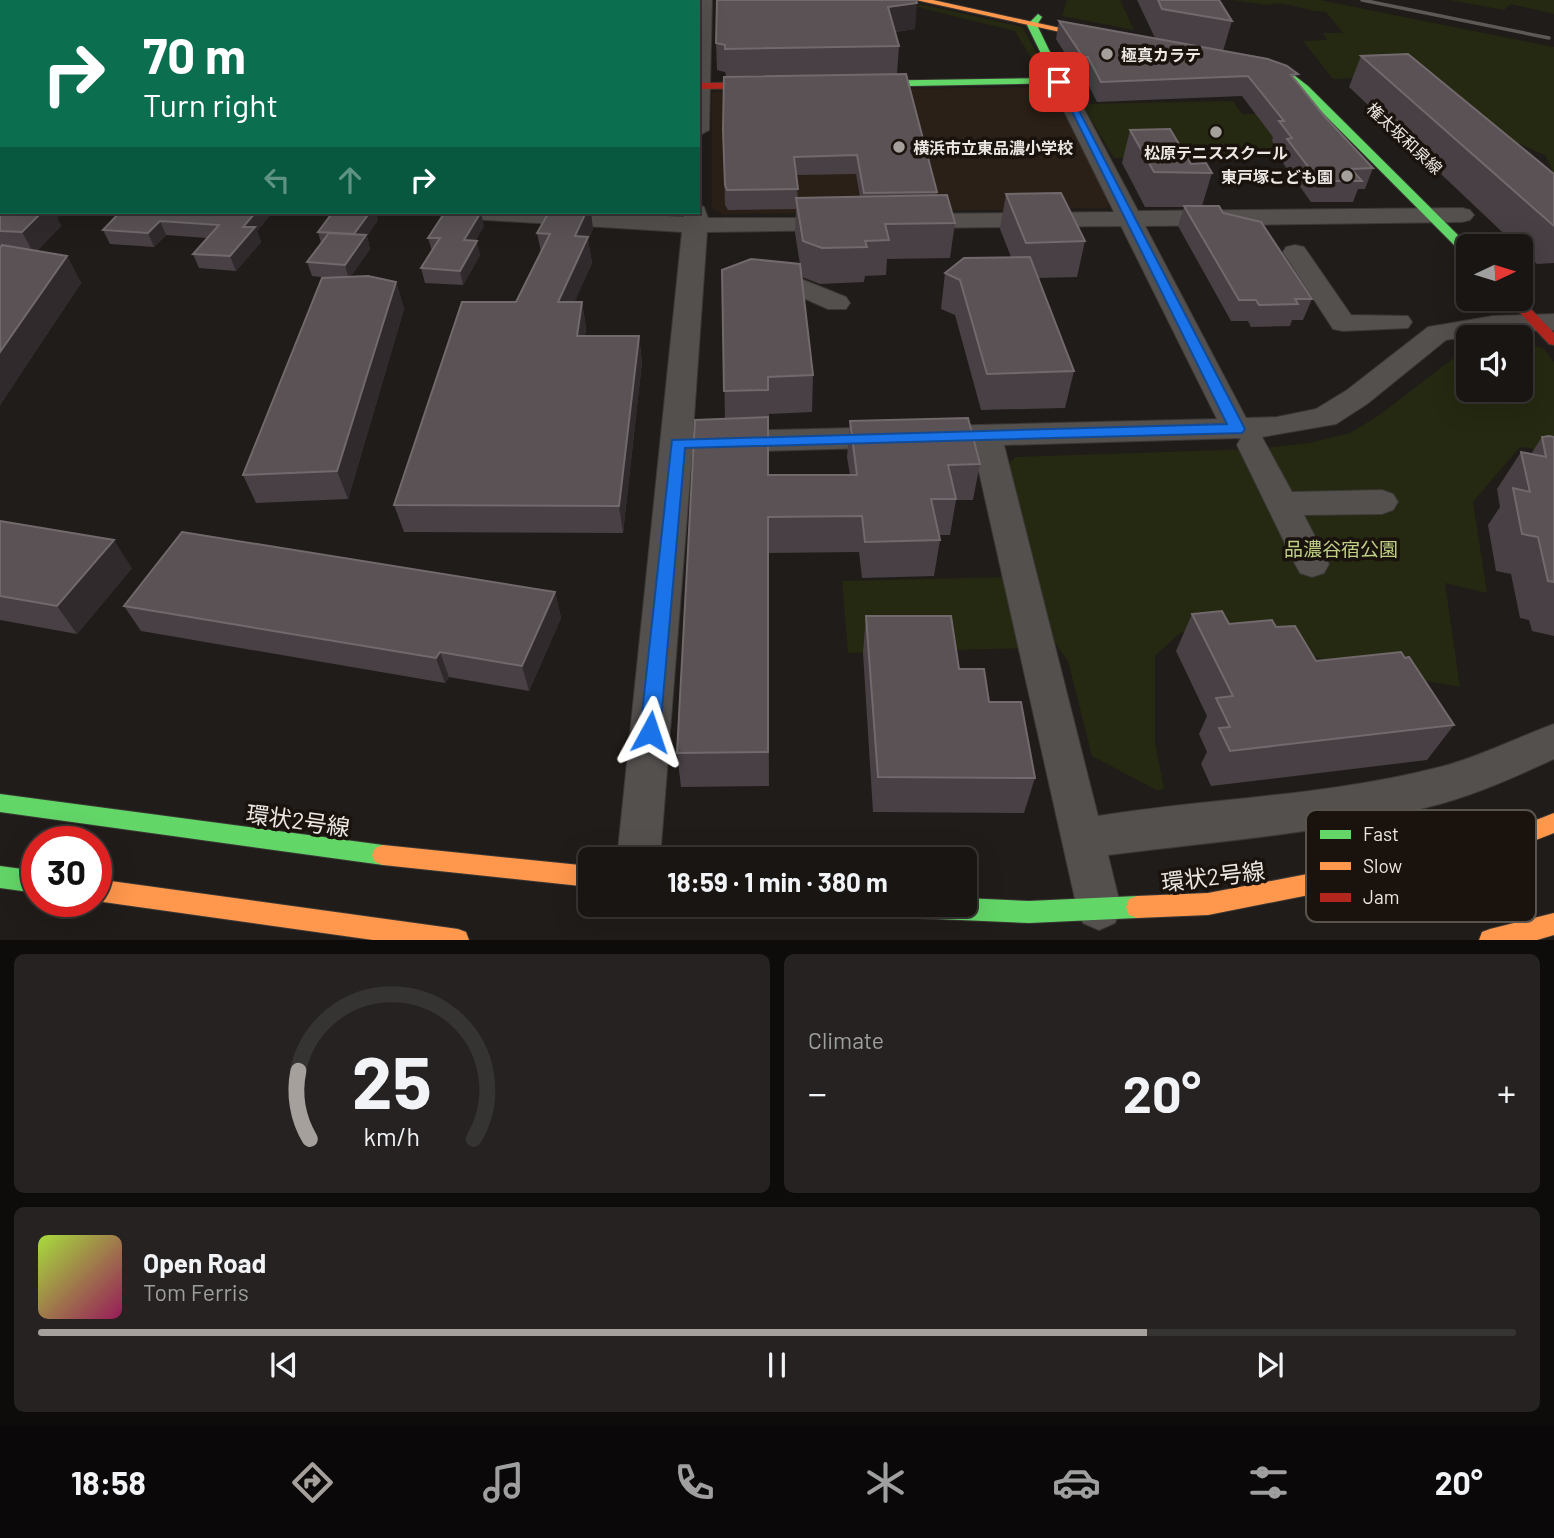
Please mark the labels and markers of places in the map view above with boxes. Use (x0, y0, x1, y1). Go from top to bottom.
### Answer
place label: 極真カラテ (1121, 45, 1201, 64)
marker: 極真カラテ (1099, 46, 1115, 62)
pin (1029, 52, 1089, 112)
marker: 松原テニススクール (1208, 124, 1224, 140)
place label: 横浜市立東品濃小学校 (913, 138, 1073, 157)
marker: 横浜市立東品濃小学校 (891, 139, 907, 155)
place label: 松原テニススクール (1144, 143, 1288, 162)
place label: 東戸塚こども園 (1221, 167, 1333, 186)
marker: 東戸塚こども園 (1339, 168, 1355, 184)

